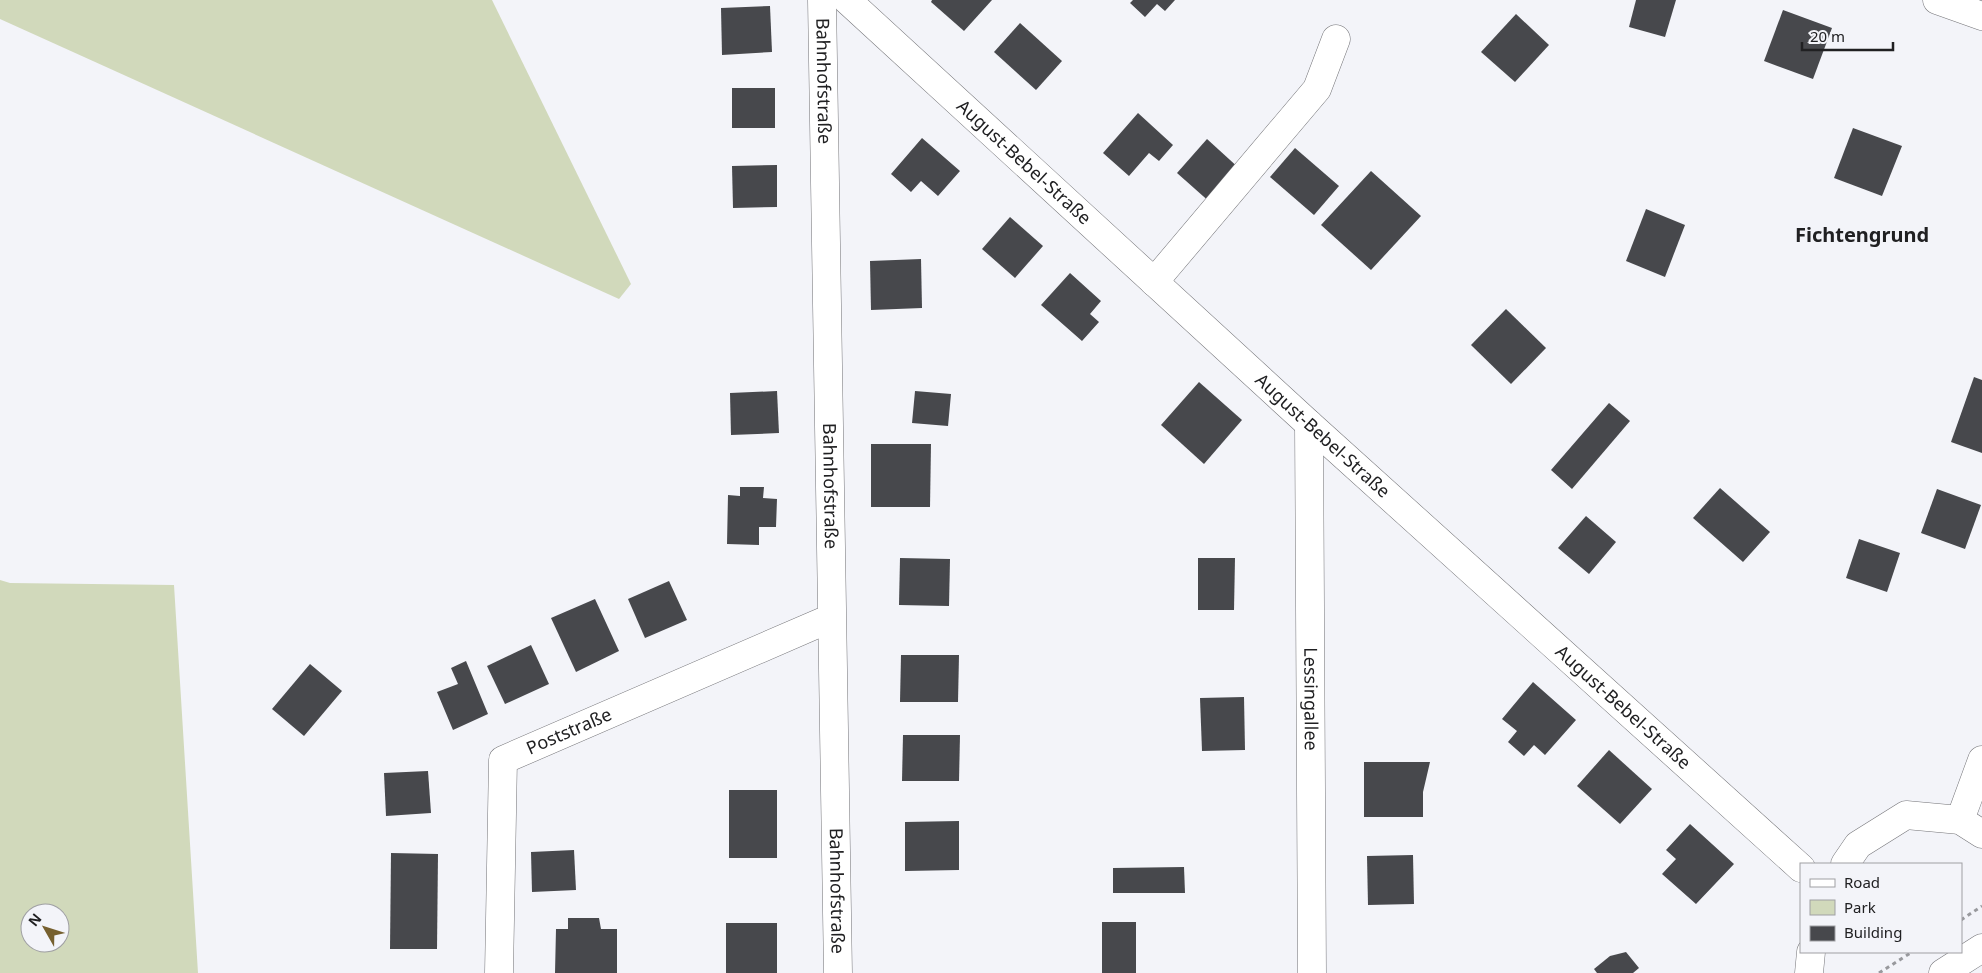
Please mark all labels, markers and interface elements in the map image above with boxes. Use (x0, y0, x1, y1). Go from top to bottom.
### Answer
street label: Bahnhofstraße (811, 18, 837, 144)
scale bar (1802, 20, 1893, 52)
text: 20 m (1810, 26, 1845, 46)
street label: August-Bebel-Straße (952, 94, 1097, 229)
district label: Fichtengrund (1795, 221, 1929, 248)
street label: August-Bebel-Straße (1251, 368, 1396, 503)
street label: Bahnhofstraße (818, 423, 844, 549)
street label: August-Bebel-Straße (1551, 639, 1696, 774)
street label: Lessingallee (1299, 647, 1324, 751)
street label: Poststraße (522, 701, 615, 760)
street label: Bahnhofstraße (825, 828, 851, 954)
legend (1800, 863, 1962, 953)
text: Road (1844, 872, 1880, 892)
text: Park (1844, 897, 1876, 917)
north arrow (20, 903, 70, 953)
text: N (24, 909, 45, 930)
text: Building (1844, 922, 1902, 942)

